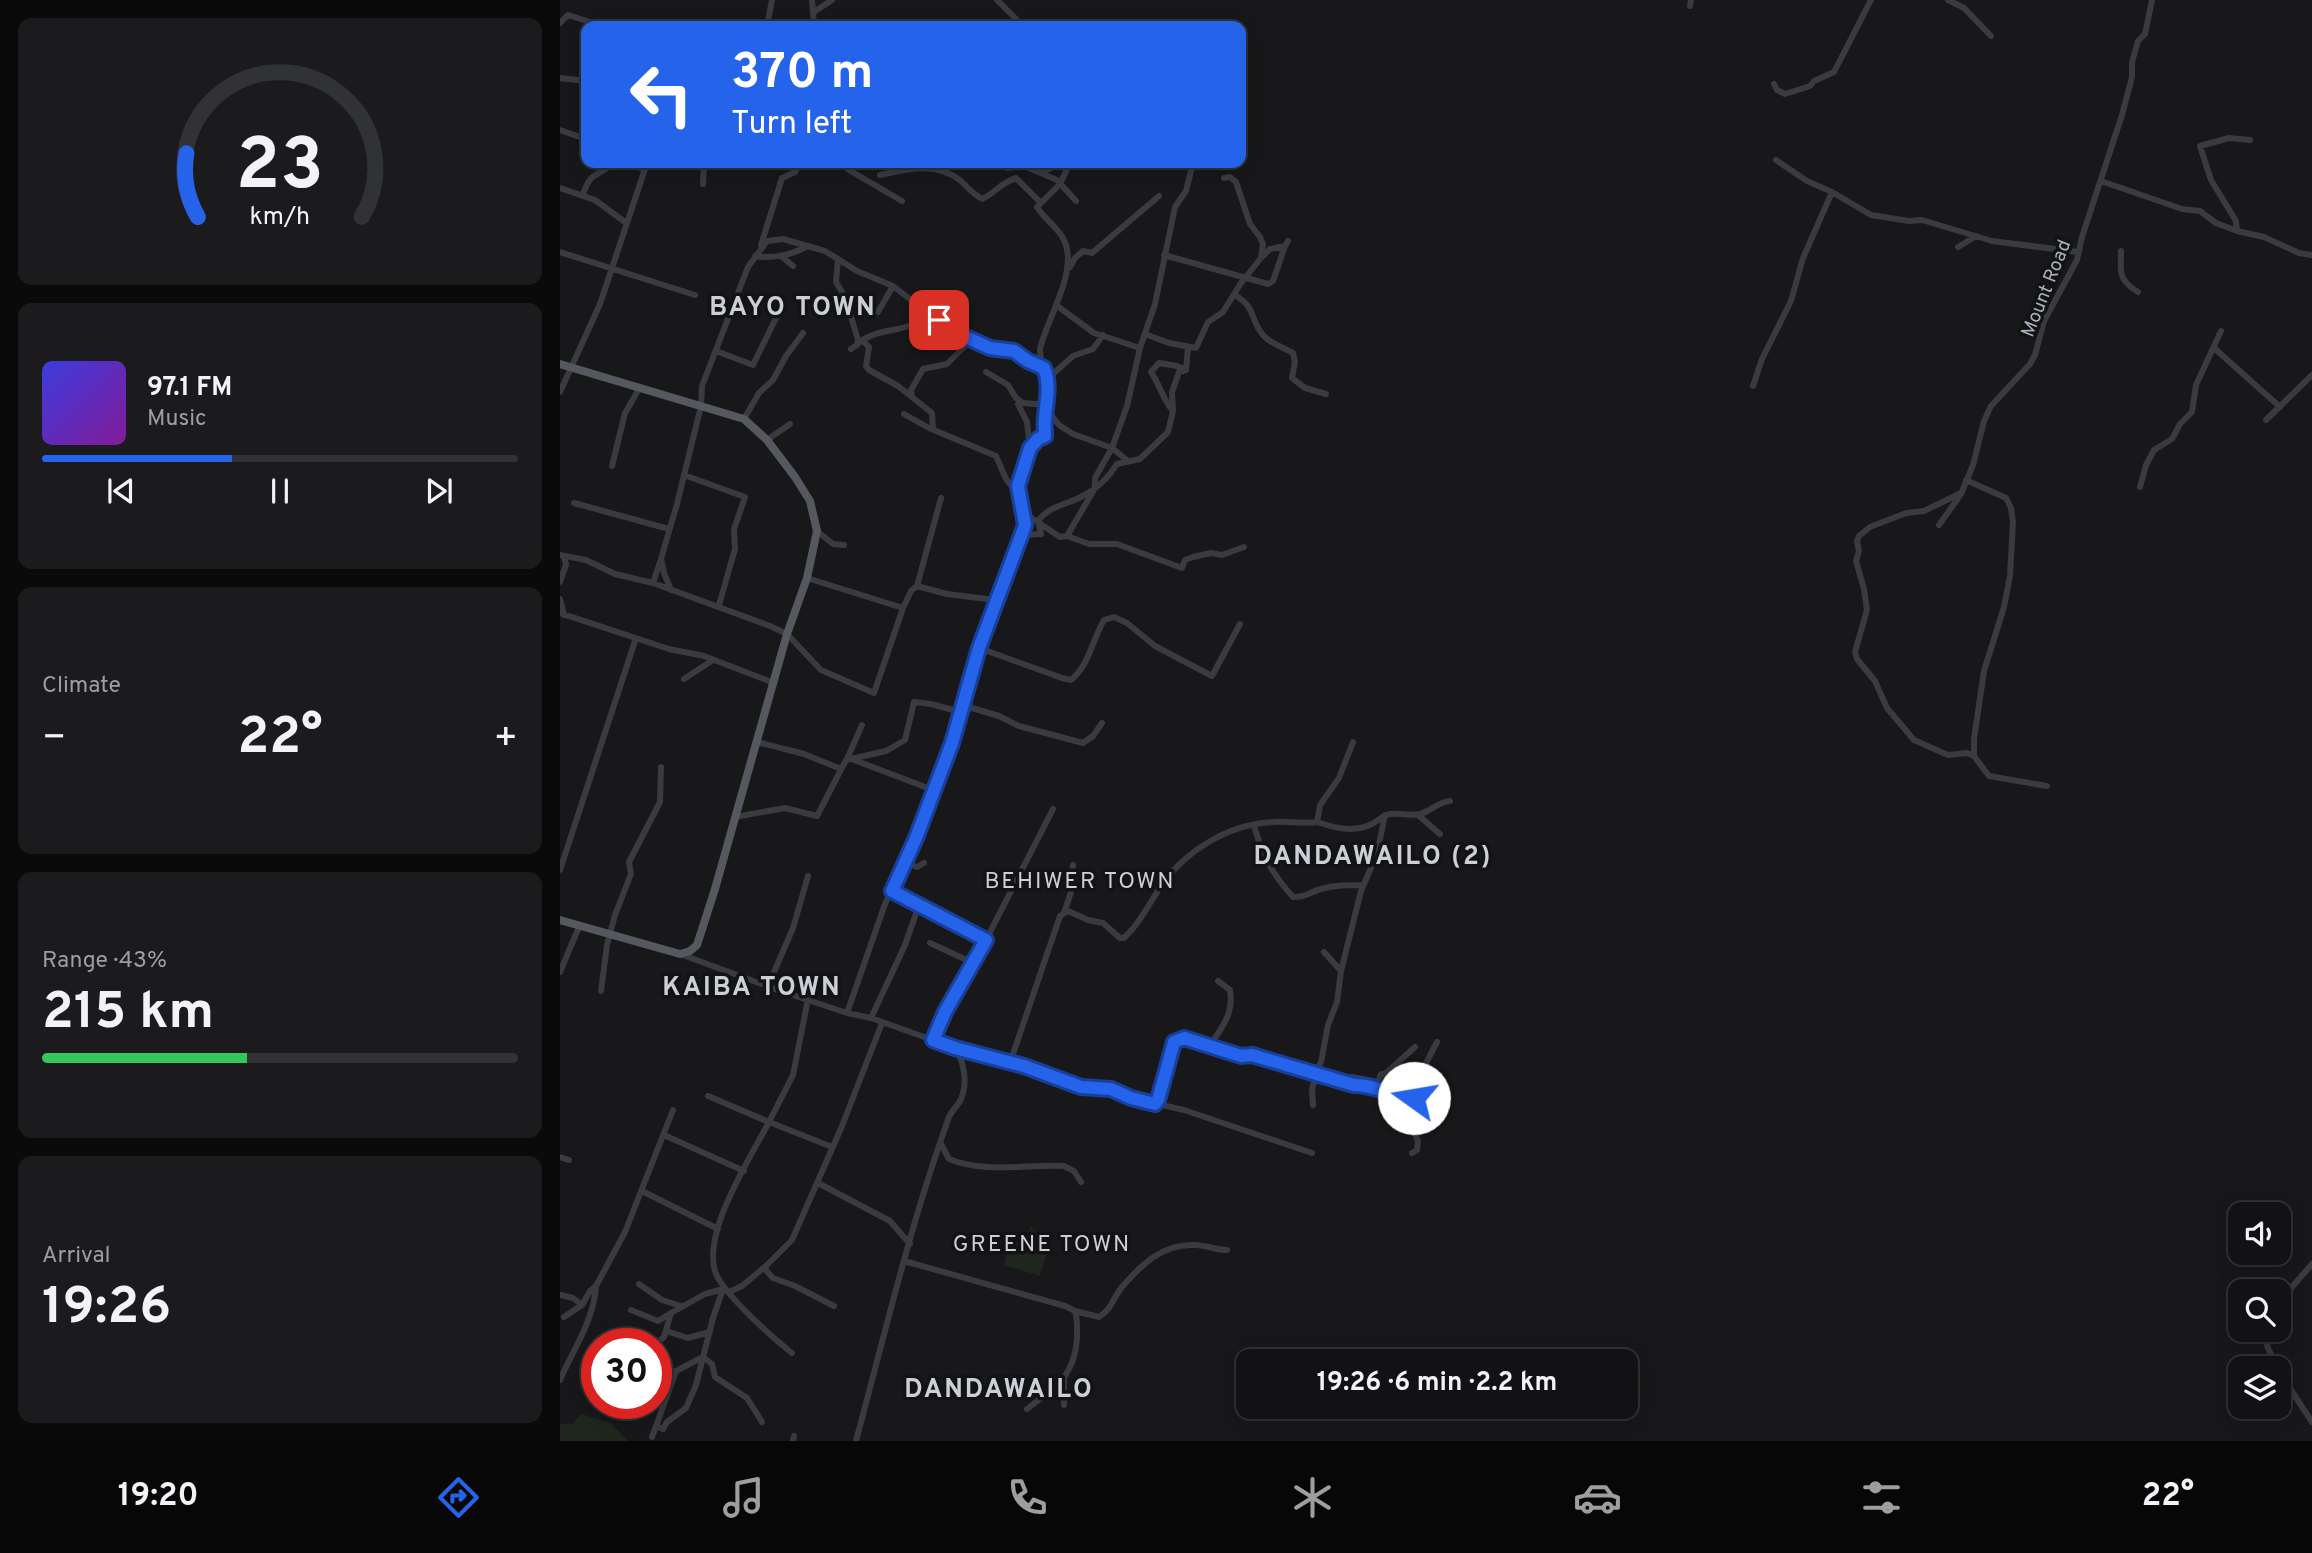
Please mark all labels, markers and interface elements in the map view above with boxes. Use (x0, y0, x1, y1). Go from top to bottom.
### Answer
text: 370 m (731, 44, 873, 106)
icon: left (616, 49, 707, 140)
text: Turn left (731, 105, 852, 145)
text: 23 (236, 124, 324, 216)
text: km/h (250, 202, 310, 234)
street label: Mount Road (2016, 237, 2077, 341)
pin (909, 290, 969, 350)
district label: BAYO TOWN (709, 292, 877, 325)
icon: arrive (920, 301, 958, 339)
text: 97.1 FM (147, 372, 232, 405)
text: Music (147, 405, 207, 434)
icon: previous (102, 472, 140, 510)
icon: pause (261, 472, 299, 510)
icon: next (420, 472, 458, 510)
text: Climate (42, 672, 121, 701)
text: 22° (237, 706, 323, 772)
text: − (42, 715, 67, 764)
text: + (493, 715, 518, 764)
district label: DANDAWAILO (2) (1253, 841, 1493, 874)
district label: BEHIWER TOWN (984, 868, 1176, 897)
text: Range · 43% (42, 947, 167, 976)
district label: KAIBA TOWN (662, 972, 842, 1005)
text: 215 km (42, 981, 214, 1047)
position arrow (1377, 1061, 1451, 1135)
map controls (2228, 1202, 2291, 1419)
button: sound (2228, 1202, 2291, 1265)
district label: GREENE TOWN (953, 1231, 1131, 1260)
text: Arrival (42, 1242, 111, 1271)
text: 19:26 (42, 1276, 171, 1342)
button: search (2228, 1279, 2291, 1342)
speed limit sign: 30 (581, 1328, 672, 1419)
button: layers (2228, 1356, 2291, 1419)
text: 19:26 · 6 min · 2.2 km (1317, 1367, 1557, 1400)
district label: DANDAWAILO (904, 1374, 1094, 1407)
icon: directions (434, 1473, 483, 1522)
icon: music (719, 1473, 768, 1522)
icon: phone (1003, 1473, 1052, 1522)
icon: climate (1288, 1473, 1337, 1522)
icon: car (1573, 1473, 1622, 1522)
icon: filters (1857, 1473, 1906, 1522)
text: 19:20 (118, 1477, 199, 1517)
text: 22° (2142, 1477, 2194, 1517)

